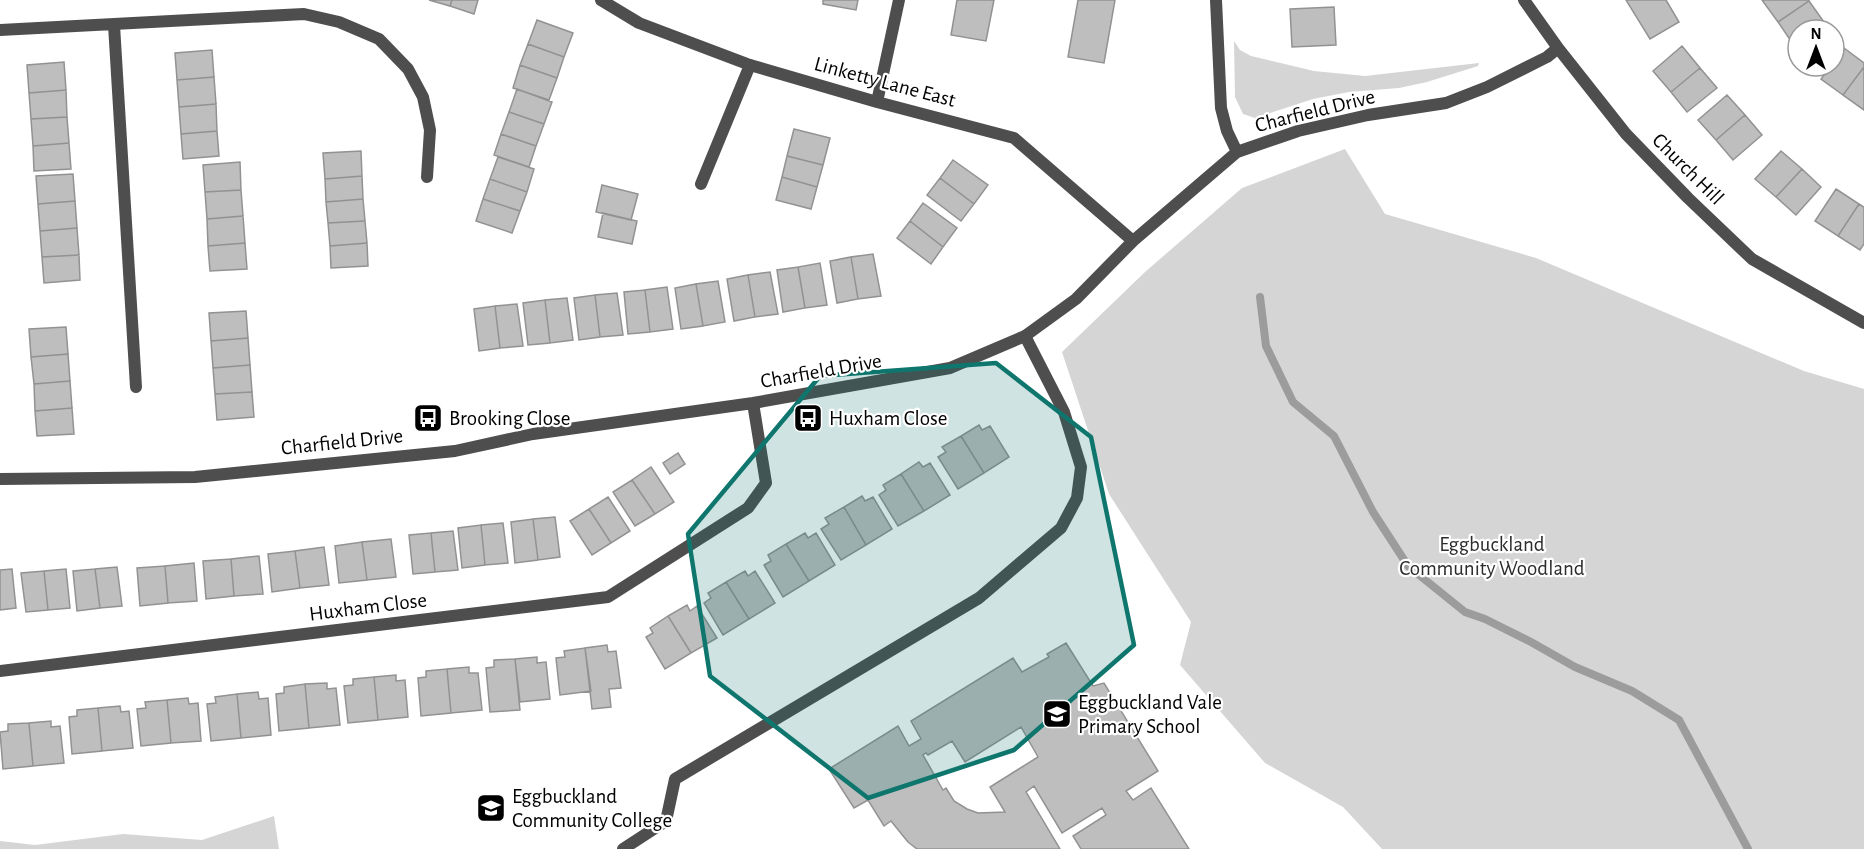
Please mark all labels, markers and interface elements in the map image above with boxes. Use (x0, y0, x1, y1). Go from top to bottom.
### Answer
north arrow (1786, 18, 1846, 78)
text: N (1810, 26, 1822, 42)
street label: Linketty Lane East (812, 53, 958, 111)
street label: Charfield Drive (1253, 86, 1377, 136)
street label: Church Hill (1648, 129, 1728, 209)
street label: Charfield Drive (759, 350, 883, 392)
bus stop icon: Brooking Close (412, 402, 444, 434)
bus stop icon: Huxham Close (792, 402, 824, 434)
place label: Brooking Close (449, 408, 571, 429)
place label: Huxham Close (829, 408, 948, 429)
street label: Charfield Drive (280, 425, 404, 459)
park label: Eggbuckland Community Woodland (1399, 534, 1585, 579)
street label: Huxham Close (308, 589, 428, 625)
place label: Eggbuckland Vale Primary School (1078, 692, 1222, 737)
school or university icon: Eggbuckland Vale Primary School (1041, 698, 1073, 730)
place label: Eggbuckland Community College (512, 786, 672, 831)
school or university icon: Eggbuckland Community College (475, 792, 507, 824)

